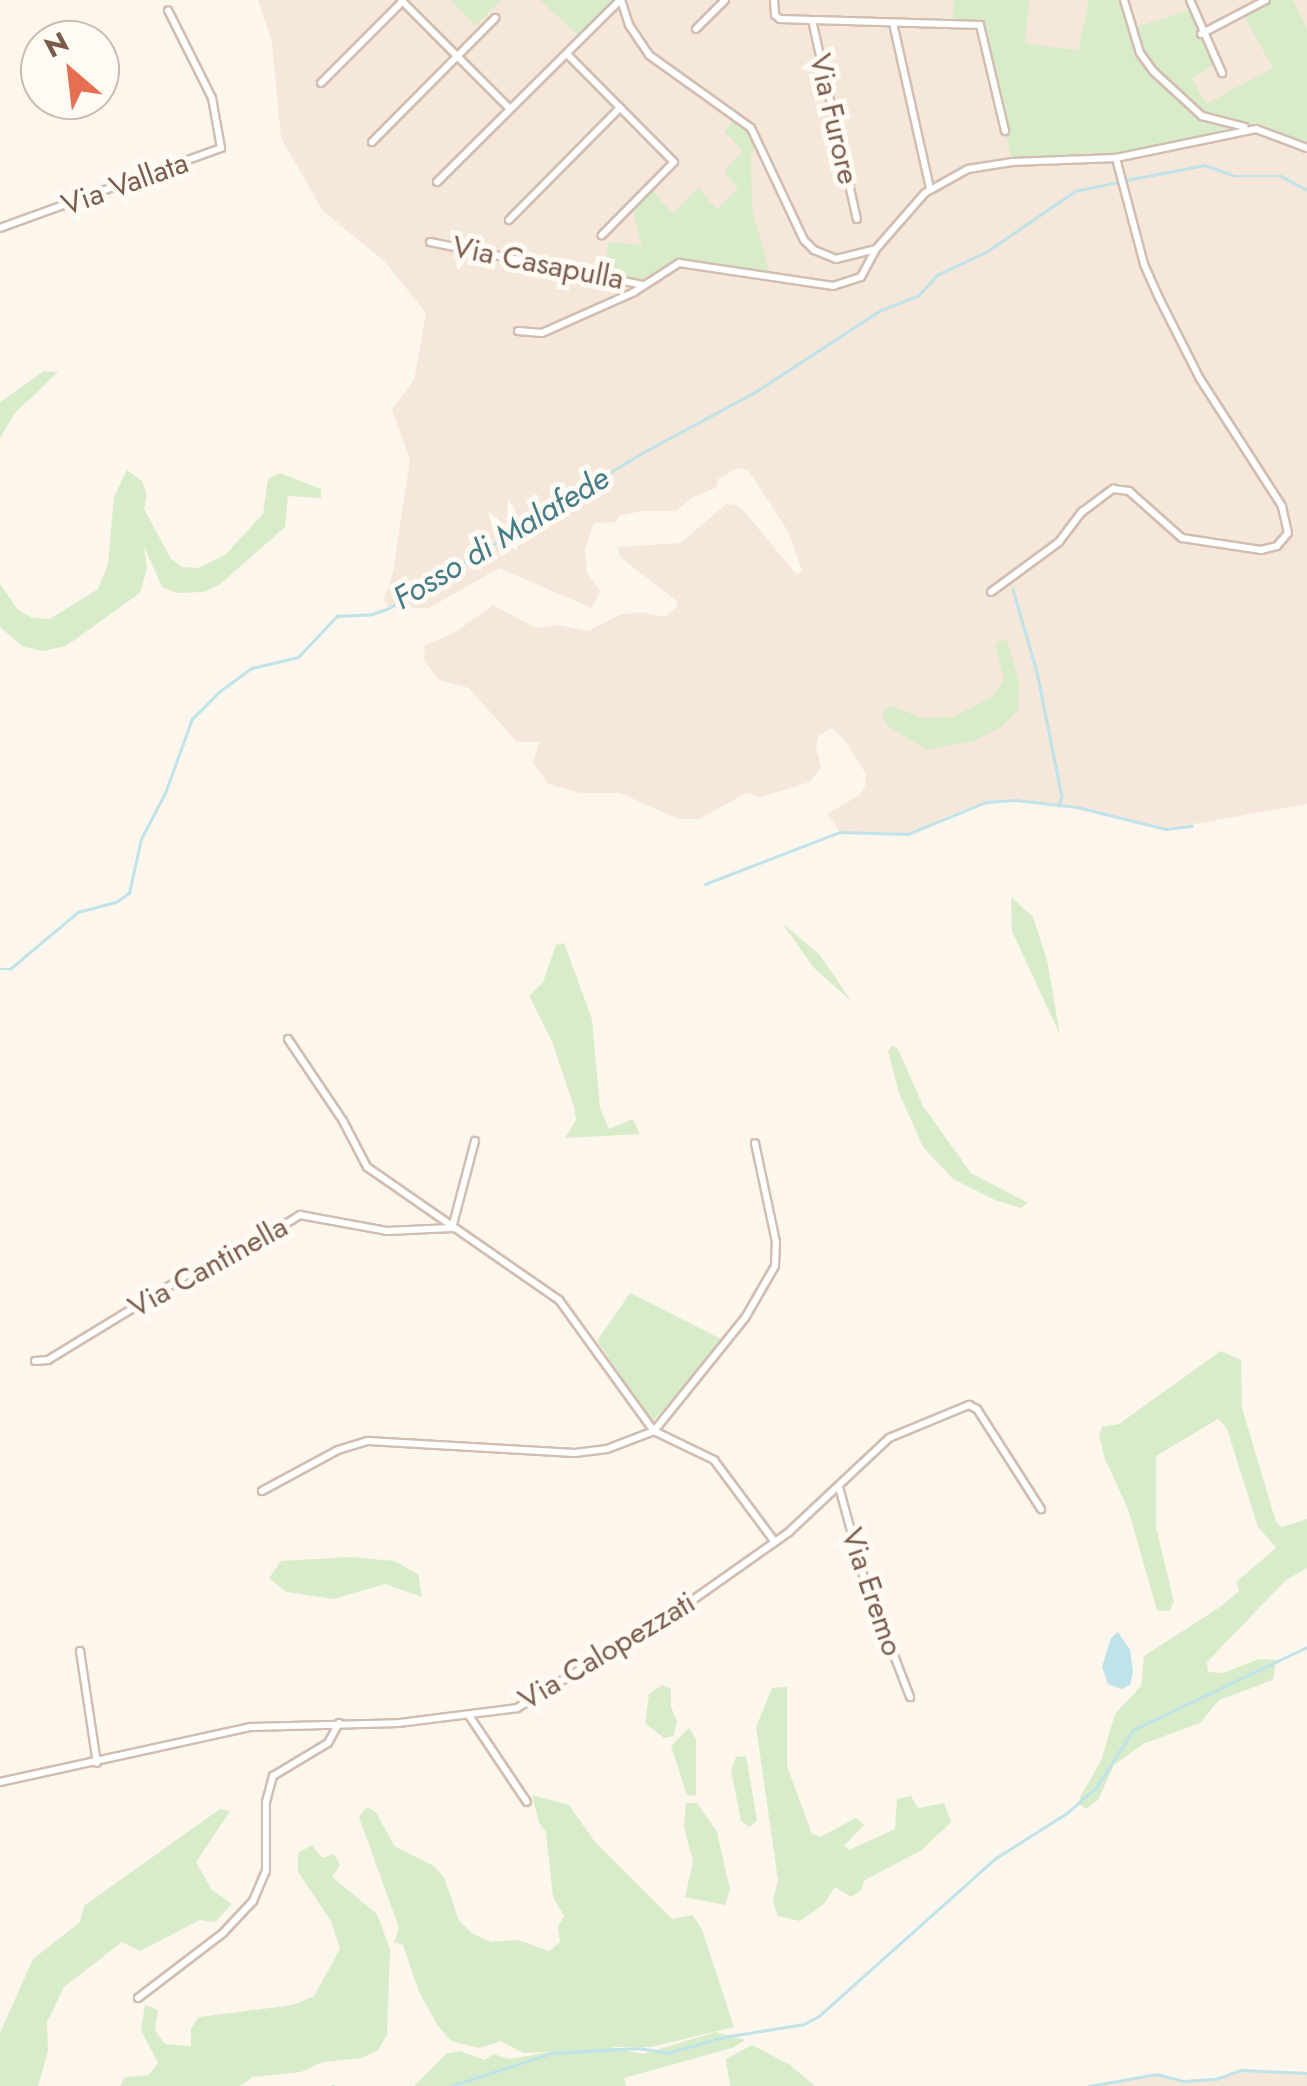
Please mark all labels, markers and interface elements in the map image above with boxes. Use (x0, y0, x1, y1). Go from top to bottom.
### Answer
north arrow (20, 20, 120, 120)
text: N (37, 22, 76, 68)
street label: Via Furore (802, 50, 866, 188)
street label: Via Vallata (57, 144, 193, 224)
street label: Via Casapulla (449, 229, 627, 297)
water label: Fosso di Malafede (386, 459, 616, 617)
street label: Via Cantinella (122, 1209, 294, 1325)
street label: Via Eremo (833, 1523, 911, 1661)
street label: Via Calopezzati (512, 1584, 702, 1718)

